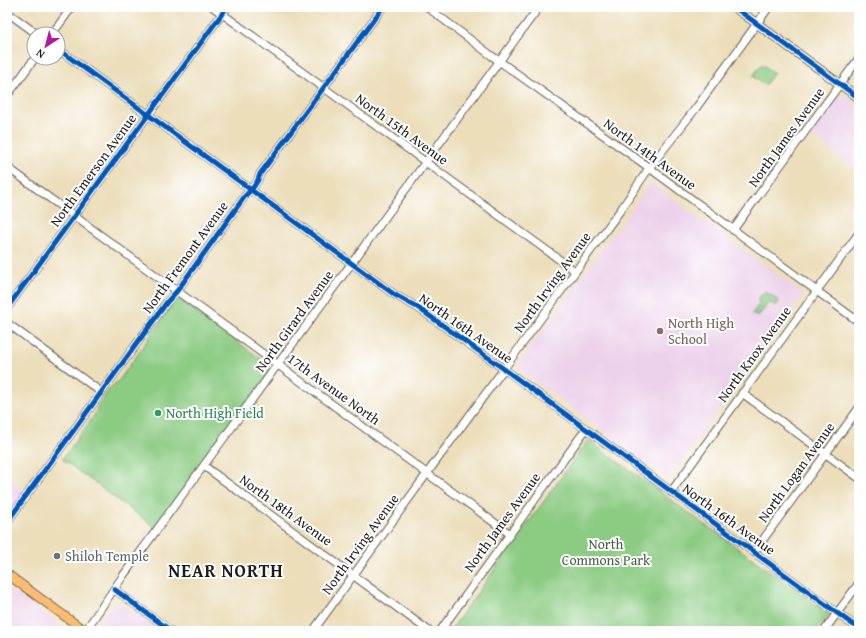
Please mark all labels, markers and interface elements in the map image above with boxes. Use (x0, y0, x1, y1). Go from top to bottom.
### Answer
north arrow (26, 26, 66, 66)
text: N (32, 45, 48, 63)
street label: North James Avenue (743, 83, 829, 191)
street label: North 15th Avenue (351, 88, 453, 170)
street label: North Emerson Avenue (45, 109, 141, 231)
street label: North 14th Avenue (599, 113, 701, 195)
street label: North Fremont Avenue (137, 196, 233, 317)
street label: North Irving Avenue (509, 227, 596, 336)
street label: North Girard Avenue (250, 266, 338, 376)
street label: North 16th Avenue (415, 288, 517, 368)
street label: North Knox Avenue (712, 302, 796, 406)
place label: North High School (668, 313, 734, 349)
marker: North High School (655, 326, 665, 336)
street label: 17th Avenue North (283, 348, 385, 430)
place label: North High Field (166, 403, 264, 423)
marker: North High Field (153, 408, 163, 418)
street label: North Logan Avenue (753, 417, 839, 526)
street label: North James Avenue (459, 468, 545, 576)
street label: North 18th Avenue (235, 469, 337, 551)
street label: North 16th Avenue (678, 478, 780, 560)
street label: North Irving Avenue (317, 489, 404, 598)
park label: North Commons Park (562, 534, 651, 570)
place label: Shiloh Temple (65, 546, 149, 566)
marker: Shiloh Temple (52, 551, 62, 561)
district label: NEAR NORTH (168, 557, 284, 584)

